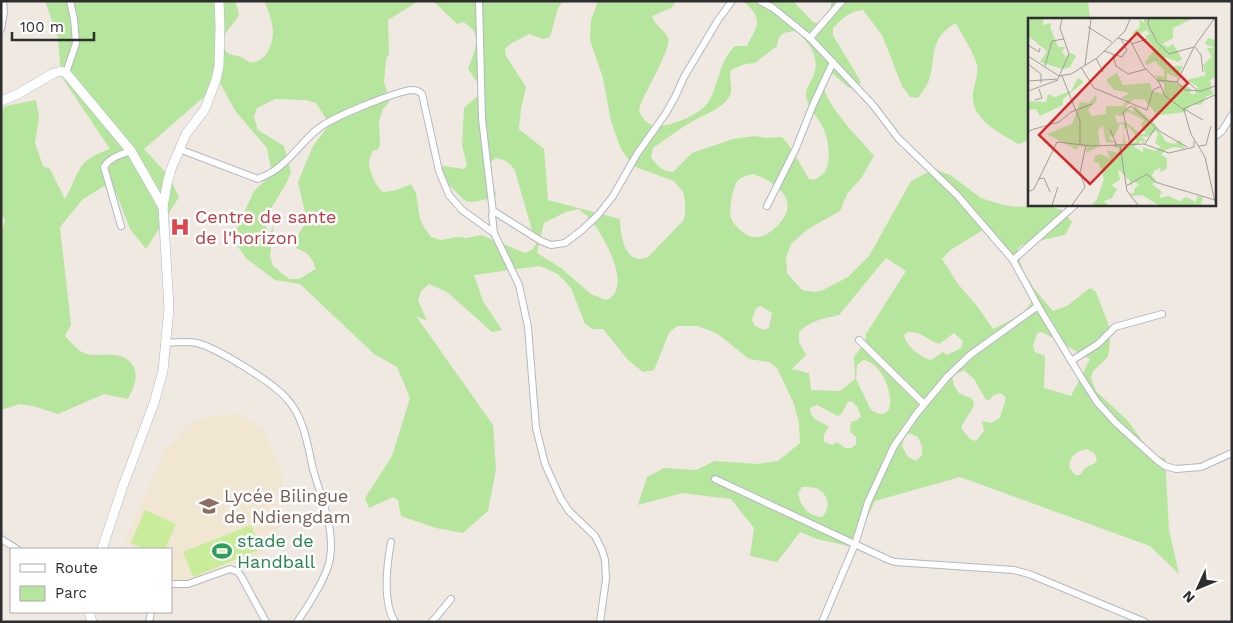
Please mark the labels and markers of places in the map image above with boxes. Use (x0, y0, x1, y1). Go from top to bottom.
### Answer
place label: Centre de sante de l'horizon (195, 206, 336, 248)
hospital icon: Centre de sante de l'horizon (169, 216, 191, 238)
place label: Lycée Bilingue de Ndiengdam (224, 485, 351, 527)
school or university icon: Lycée Bilingue de Ndiengdam (198, 495, 220, 517)
place label: stade de Handball (237, 530, 316, 572)
sports icon: stade de Handball (211, 540, 233, 562)

